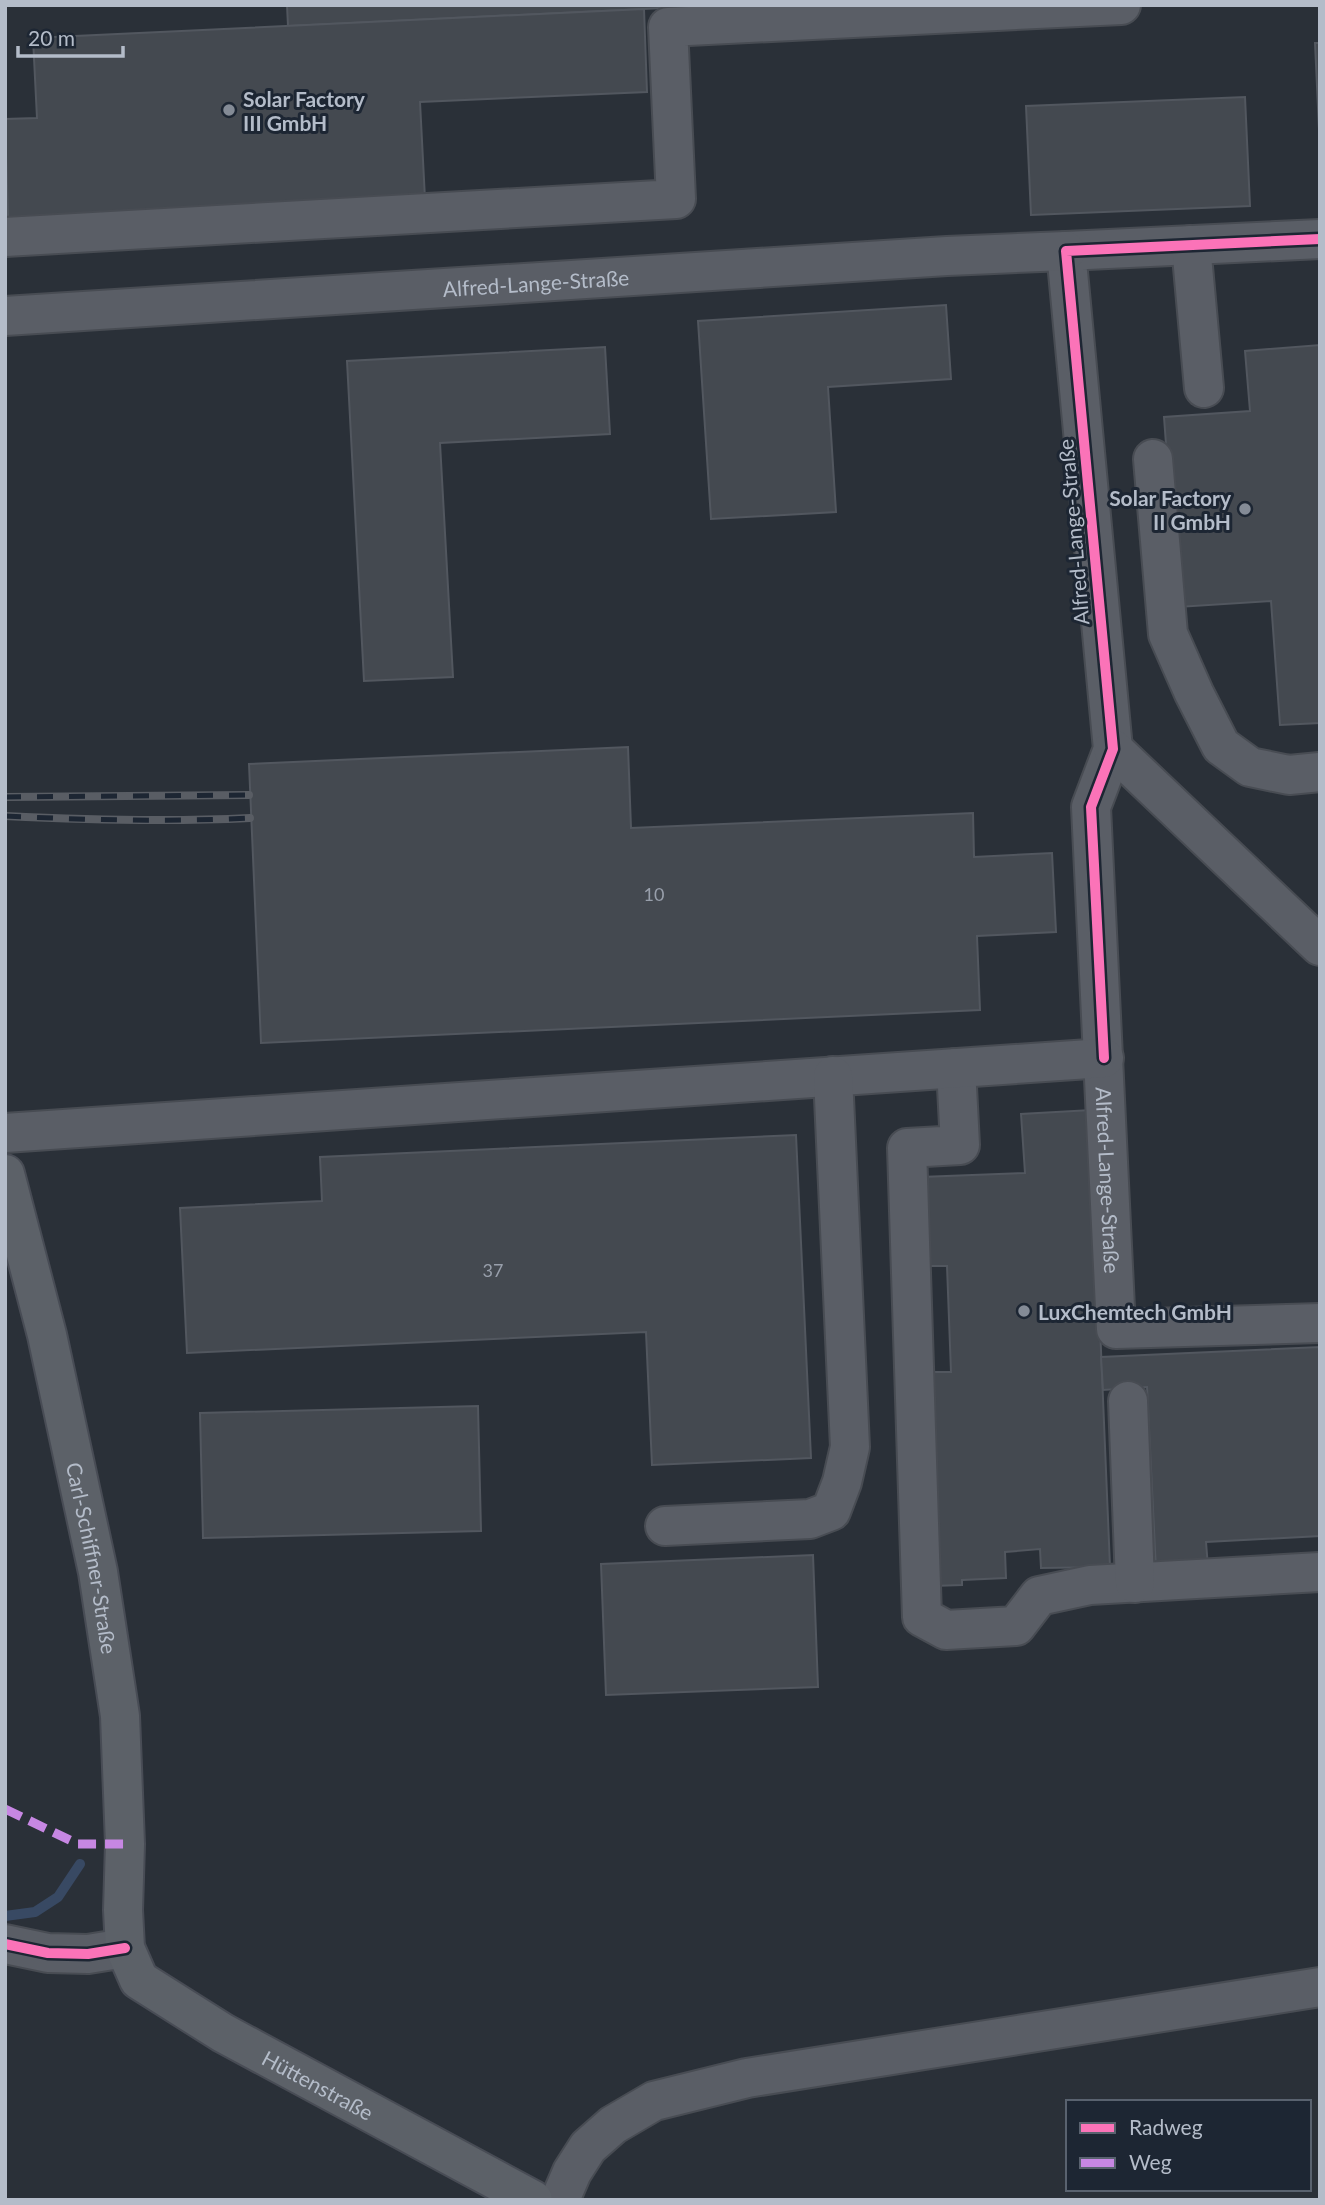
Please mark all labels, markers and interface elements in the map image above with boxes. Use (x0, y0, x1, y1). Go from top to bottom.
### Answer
scale bar (18, 14, 122, 58)
text: 20 m (28, 25, 75, 50)
place label: Solar Factory III GmbH (243, 86, 366, 135)
marker: Solar Factory III GmbH (221, 102, 237, 118)
street label: Alfred-Lange-Straße (442, 264, 630, 301)
street label: Alfred-Lange-Straße (1052, 438, 1094, 626)
place label: Solar Factory II GmbH (1109, 485, 1232, 534)
marker: Solar Factory II GmbH (1237, 501, 1253, 517)
house number: 10 (644, 883, 664, 905)
street label: Alfred-Lange-Straße (1092, 1086, 1126, 1274)
house number: 37 (483, 1259, 503, 1281)
place label: LuxChemtech GmbH (1038, 1299, 1232, 1324)
marker: LuxChemtech GmbH (1016, 1303, 1032, 1319)
street label: Carl-Schiffner-Straße (62, 1460, 123, 1655)
street label: Hüttenstraße (258, 2044, 378, 2124)
legend (1066, 2100, 1311, 2191)
text: Radweg (1129, 2114, 1203, 2139)
text: Weg (1129, 2149, 1172, 2174)

